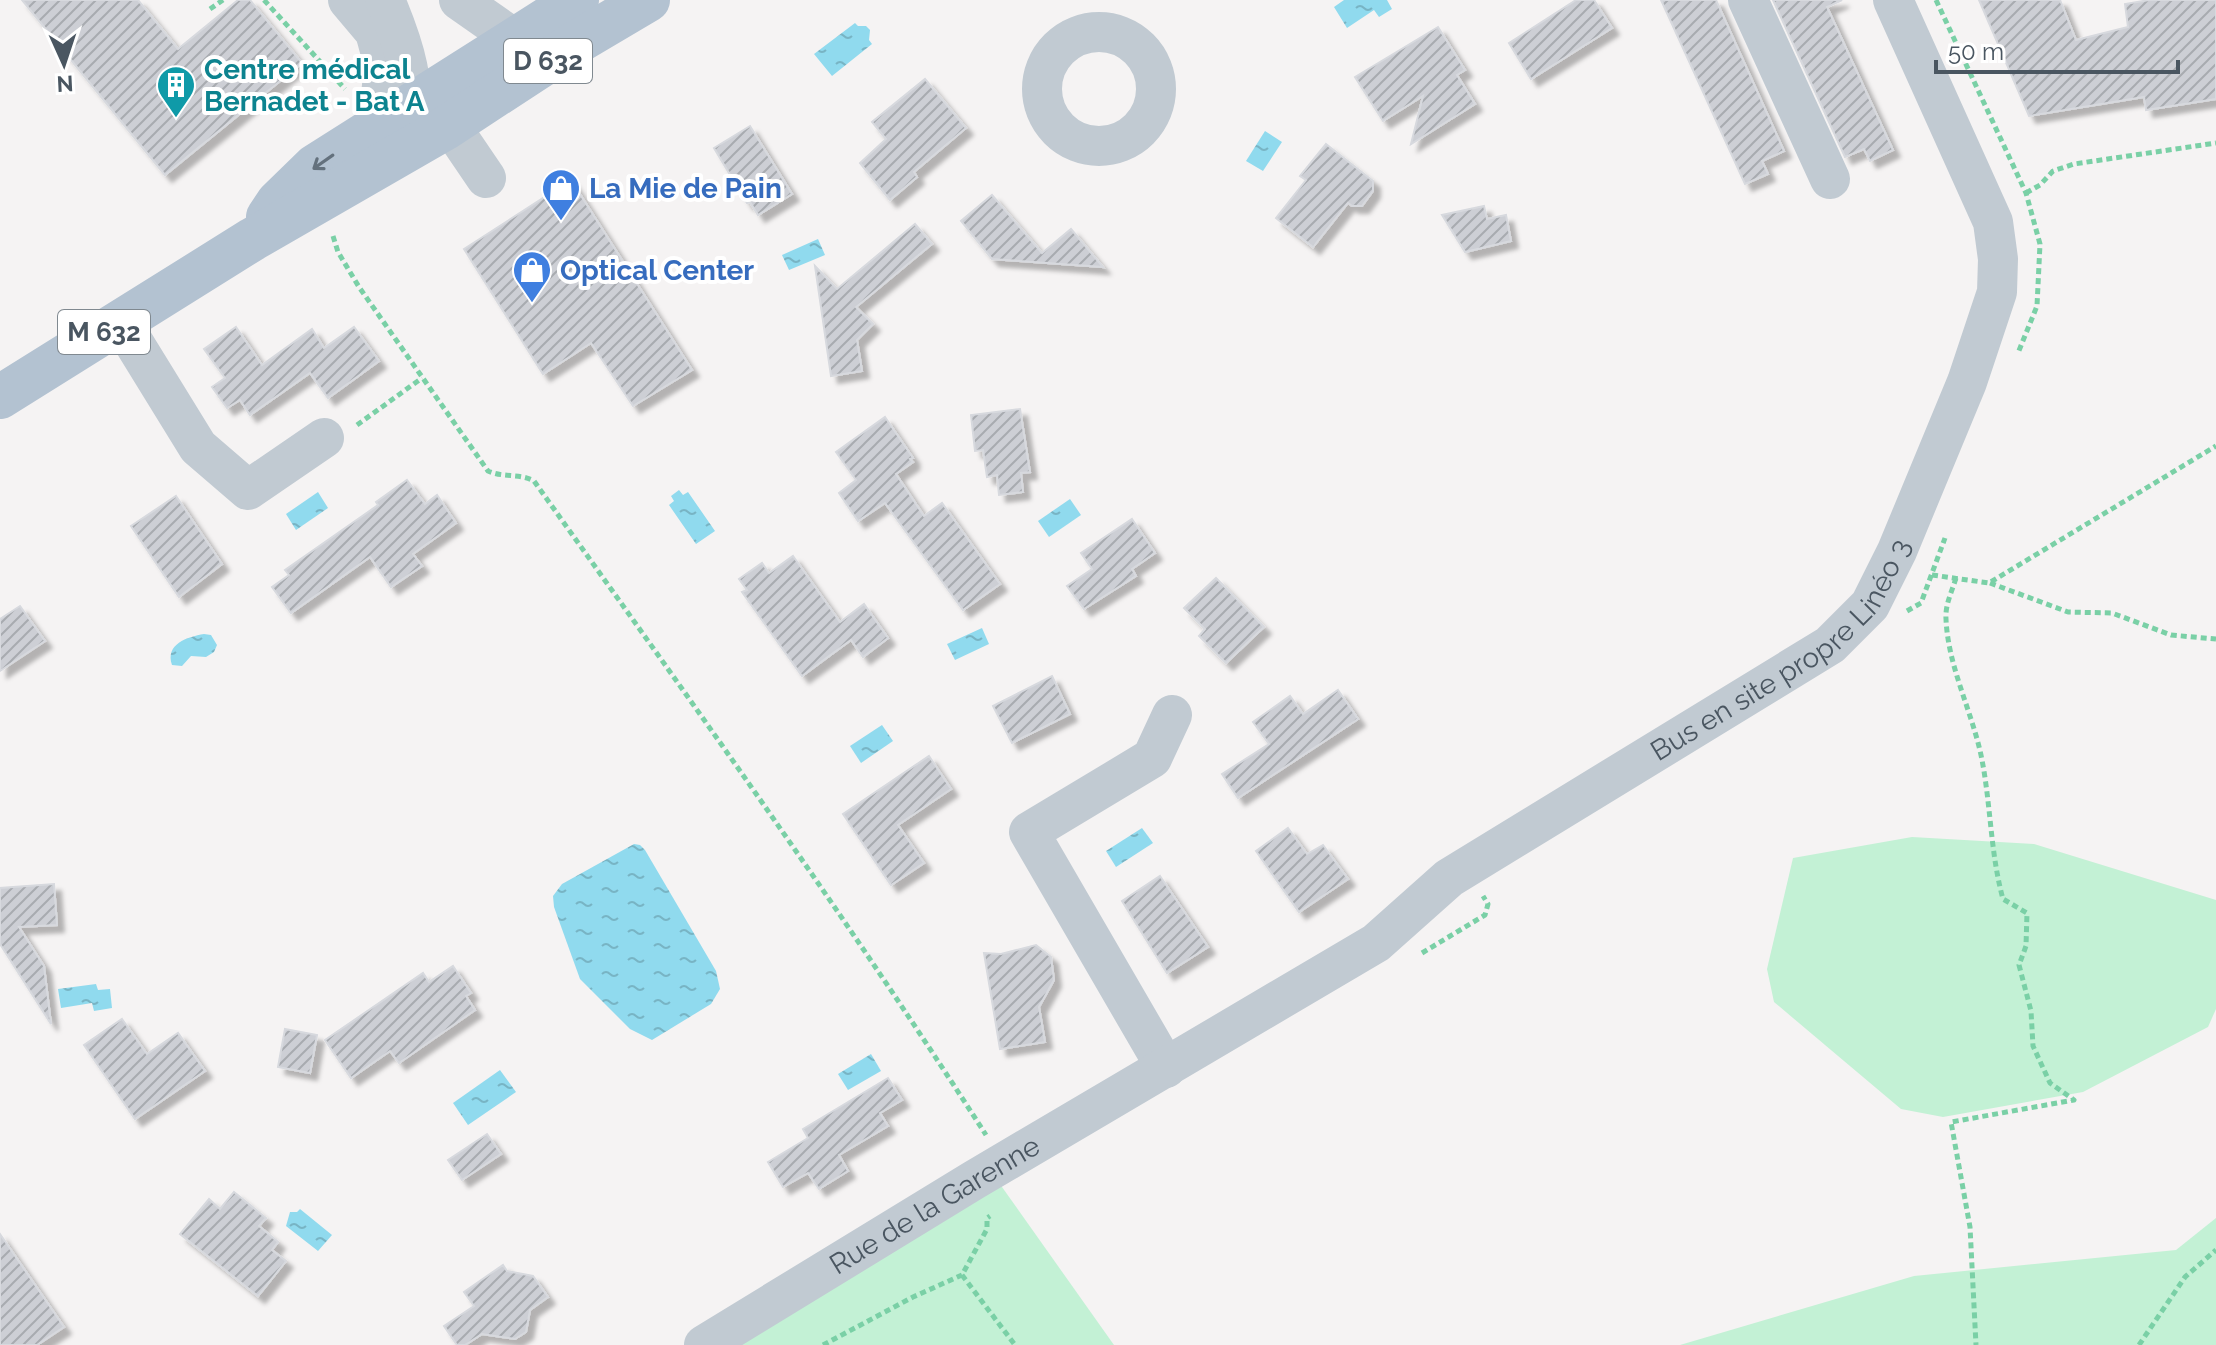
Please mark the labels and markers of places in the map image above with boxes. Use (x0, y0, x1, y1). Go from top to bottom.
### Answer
place label: Centre médical Bernadet - Bat A (204, 53, 425, 118)
building icon: Centre médical Bernadet - Bat A (155, 64, 197, 119)
shop icon: La Mie de Pain (540, 167, 582, 222)
place label: La Mie de Pain (589, 172, 782, 205)
shop icon: Optical Center (511, 249, 553, 304)
place label: Optical Center (560, 254, 754, 287)

